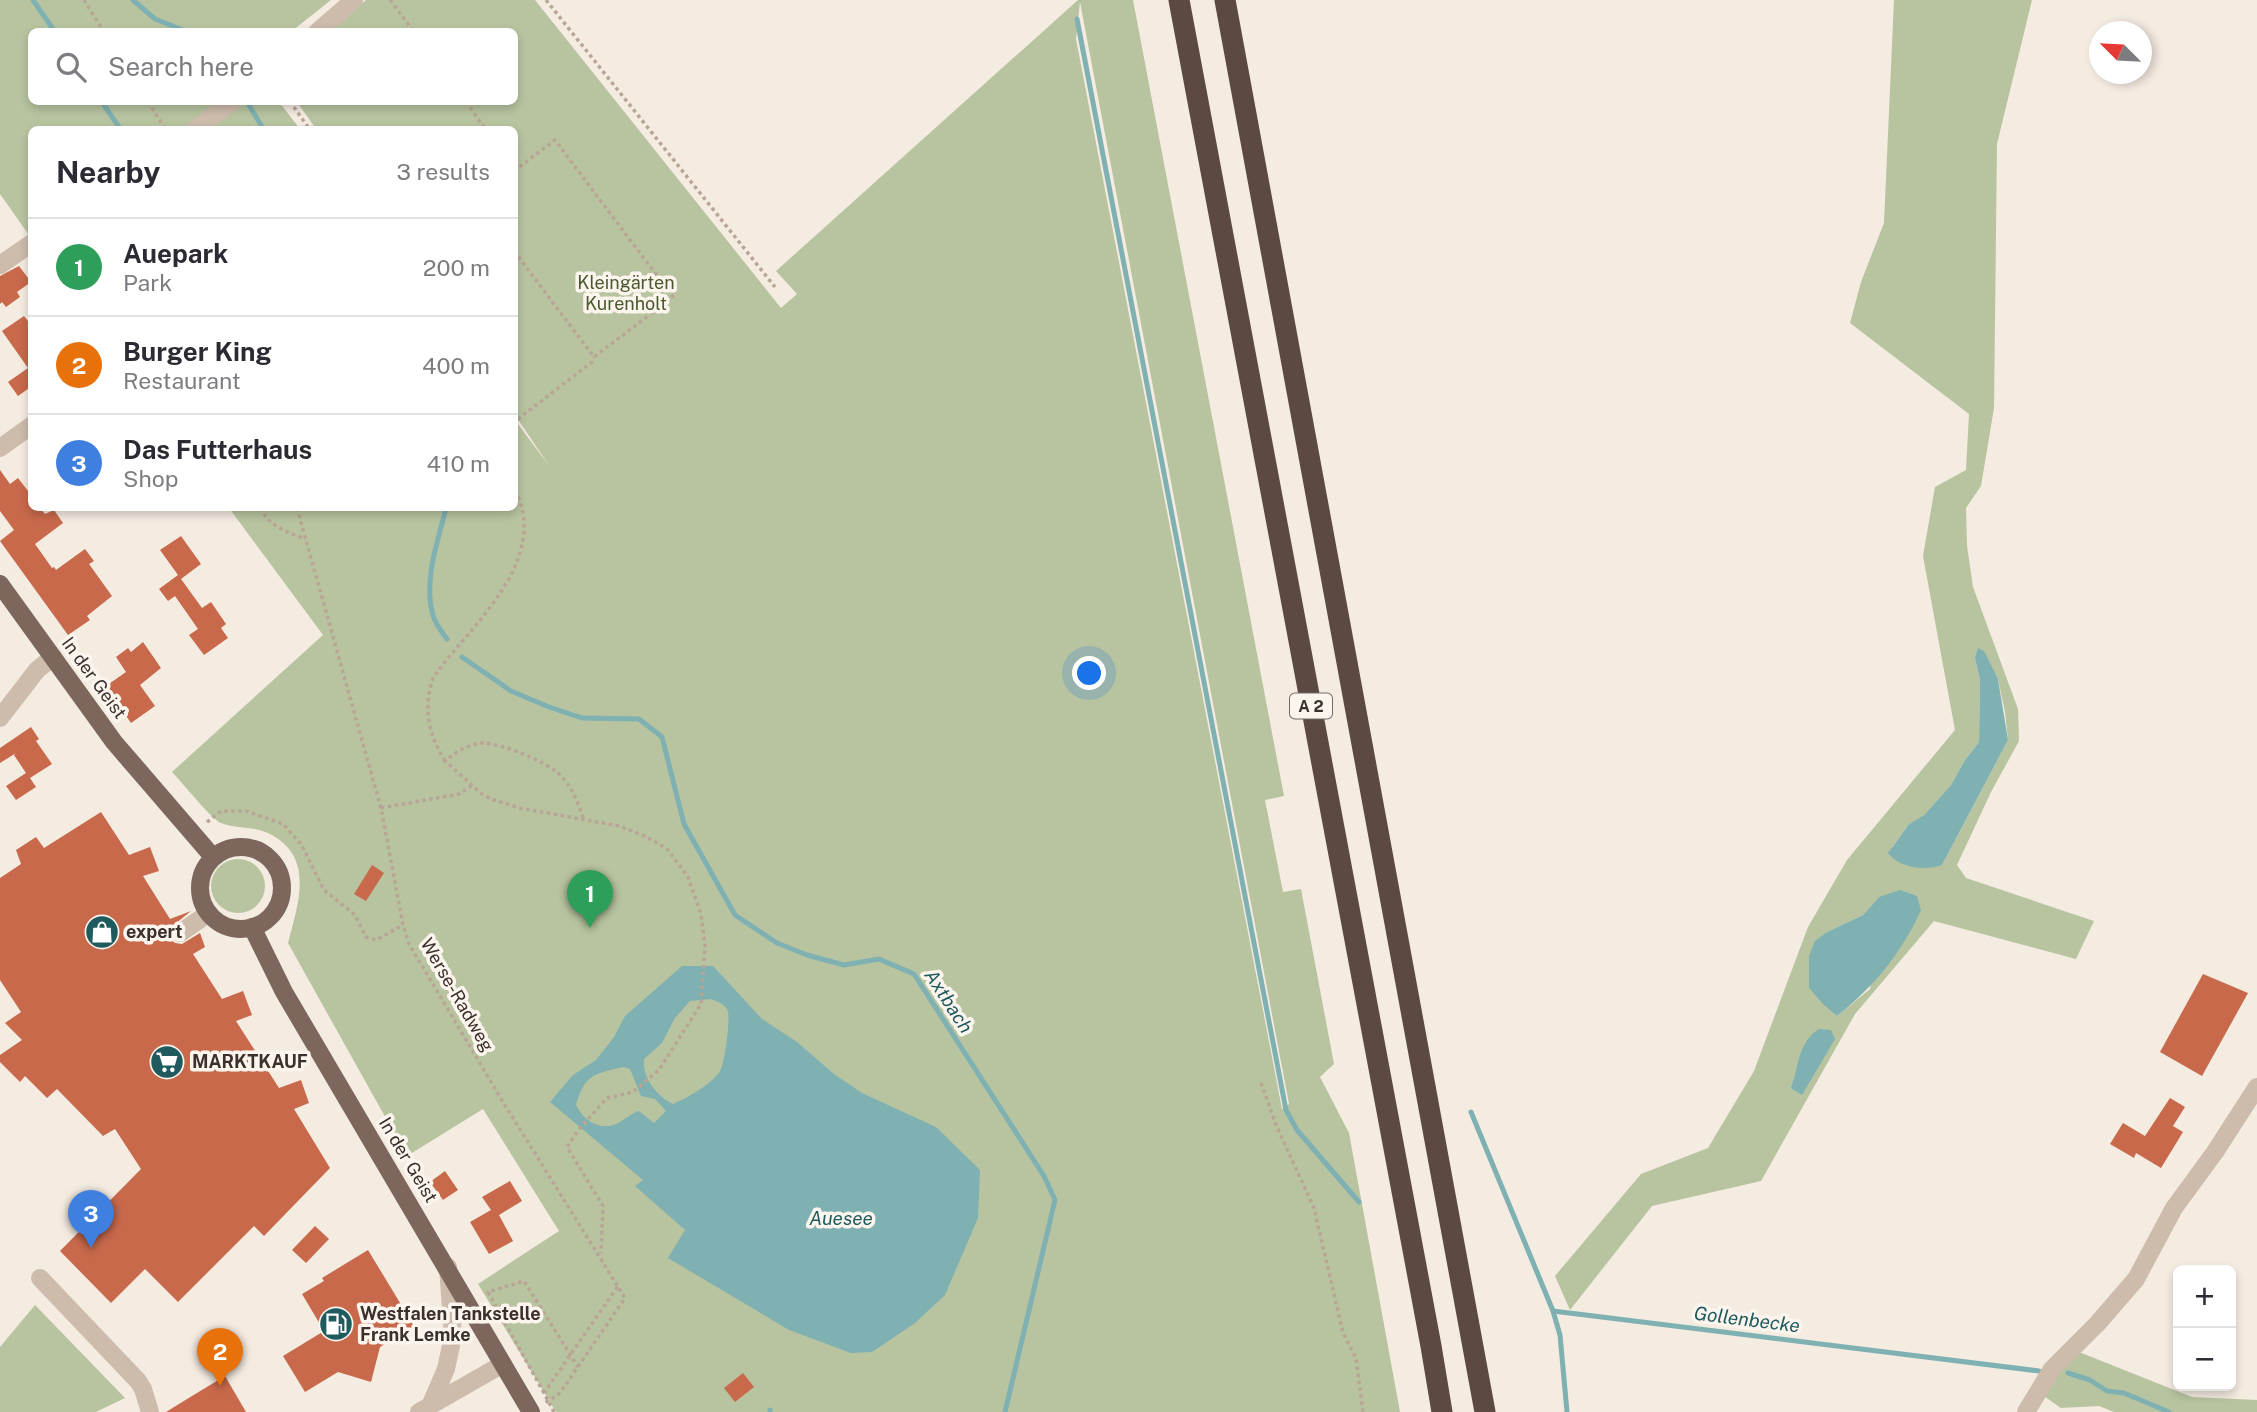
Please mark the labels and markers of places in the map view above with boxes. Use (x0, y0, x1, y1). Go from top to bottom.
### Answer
pin: 1 (567, 870, 613, 928)
shop icon: expert (83, 913, 121, 951)
place label: expert (126, 921, 182, 942)
supermarket icon: MARKTKAUF (148, 1043, 186, 1081)
place label: MARKTKAUF (192, 1051, 308, 1072)
pin: 3 (68, 1190, 114, 1248)
place label: Westfalen Tankstelle Frank Lemke (360, 1303, 541, 1345)
fuel station icon: Westfalen Tankstelle Frank Lemke (317, 1305, 355, 1343)
pin: 2 (197, 1328, 243, 1386)

